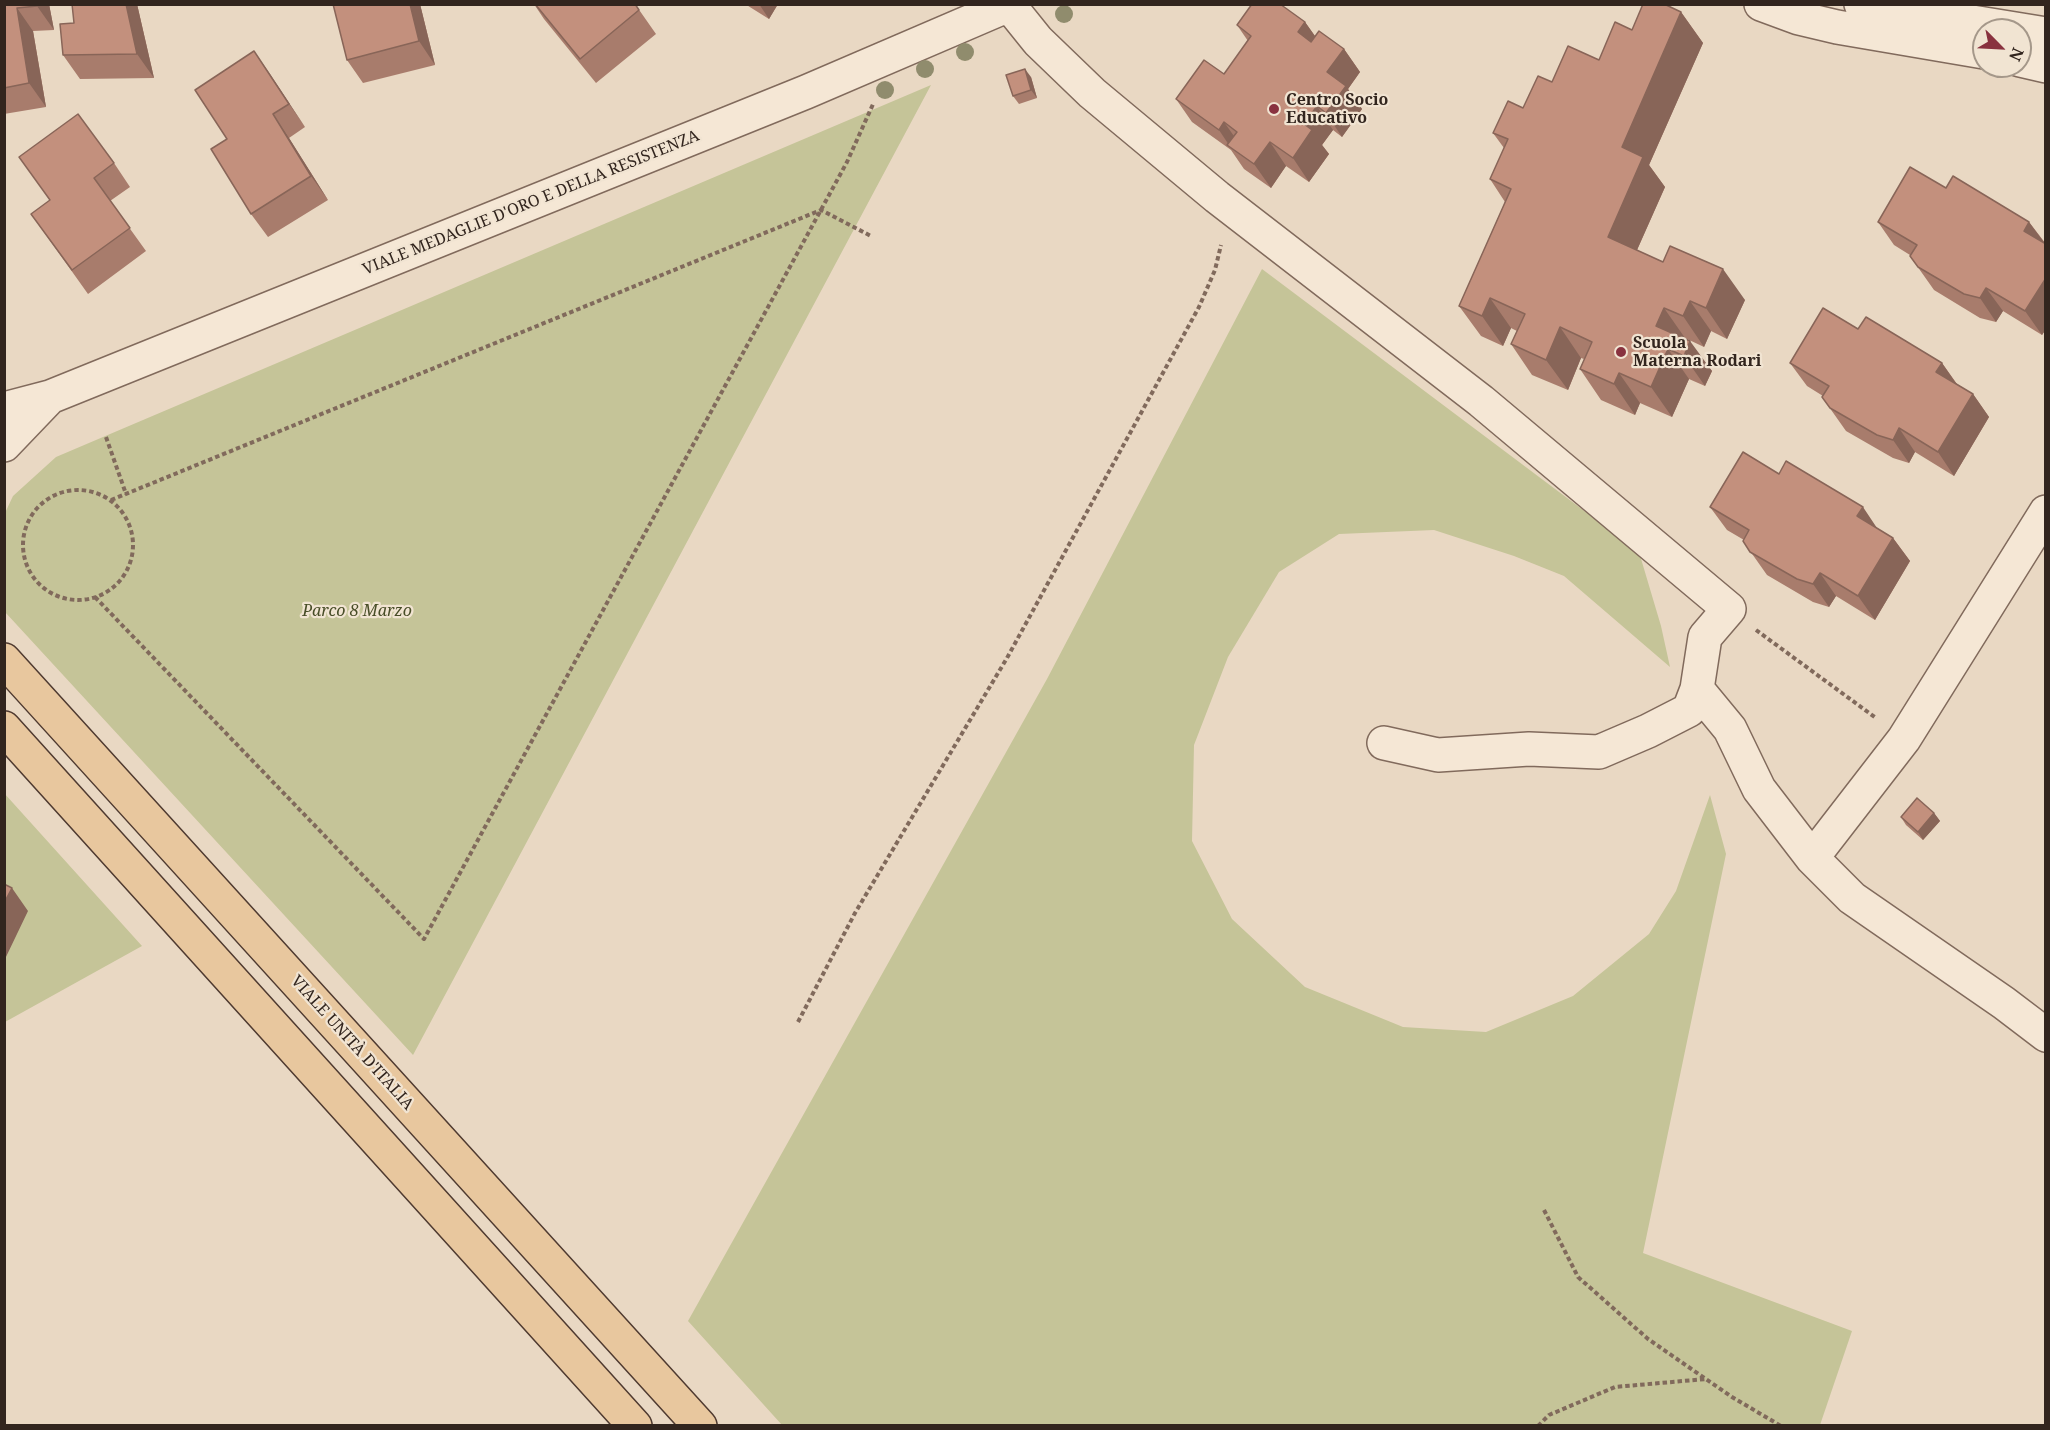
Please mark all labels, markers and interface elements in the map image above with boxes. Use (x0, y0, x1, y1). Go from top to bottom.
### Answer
north arrow (1972, 18, 2032, 78)
text: N (2004, 44, 2029, 65)
place label: Centro Socio Educativo (1286, 90, 1388, 128)
marker: Centro Socio Educativo (1267, 102, 1281, 116)
street label: VIALE MEDAGLIE D'ORO E DELLA RESISTENZA (360, 126, 702, 280)
place label: Scuola Materna Rodari (1633, 333, 1761, 371)
marker: Scuola Materna Rodari (1614, 345, 1628, 359)
park label: Parco 8 Marzo (302, 601, 412, 621)
street label: VIALE UNITÀ D'ITALIA (287, 972, 417, 1114)

